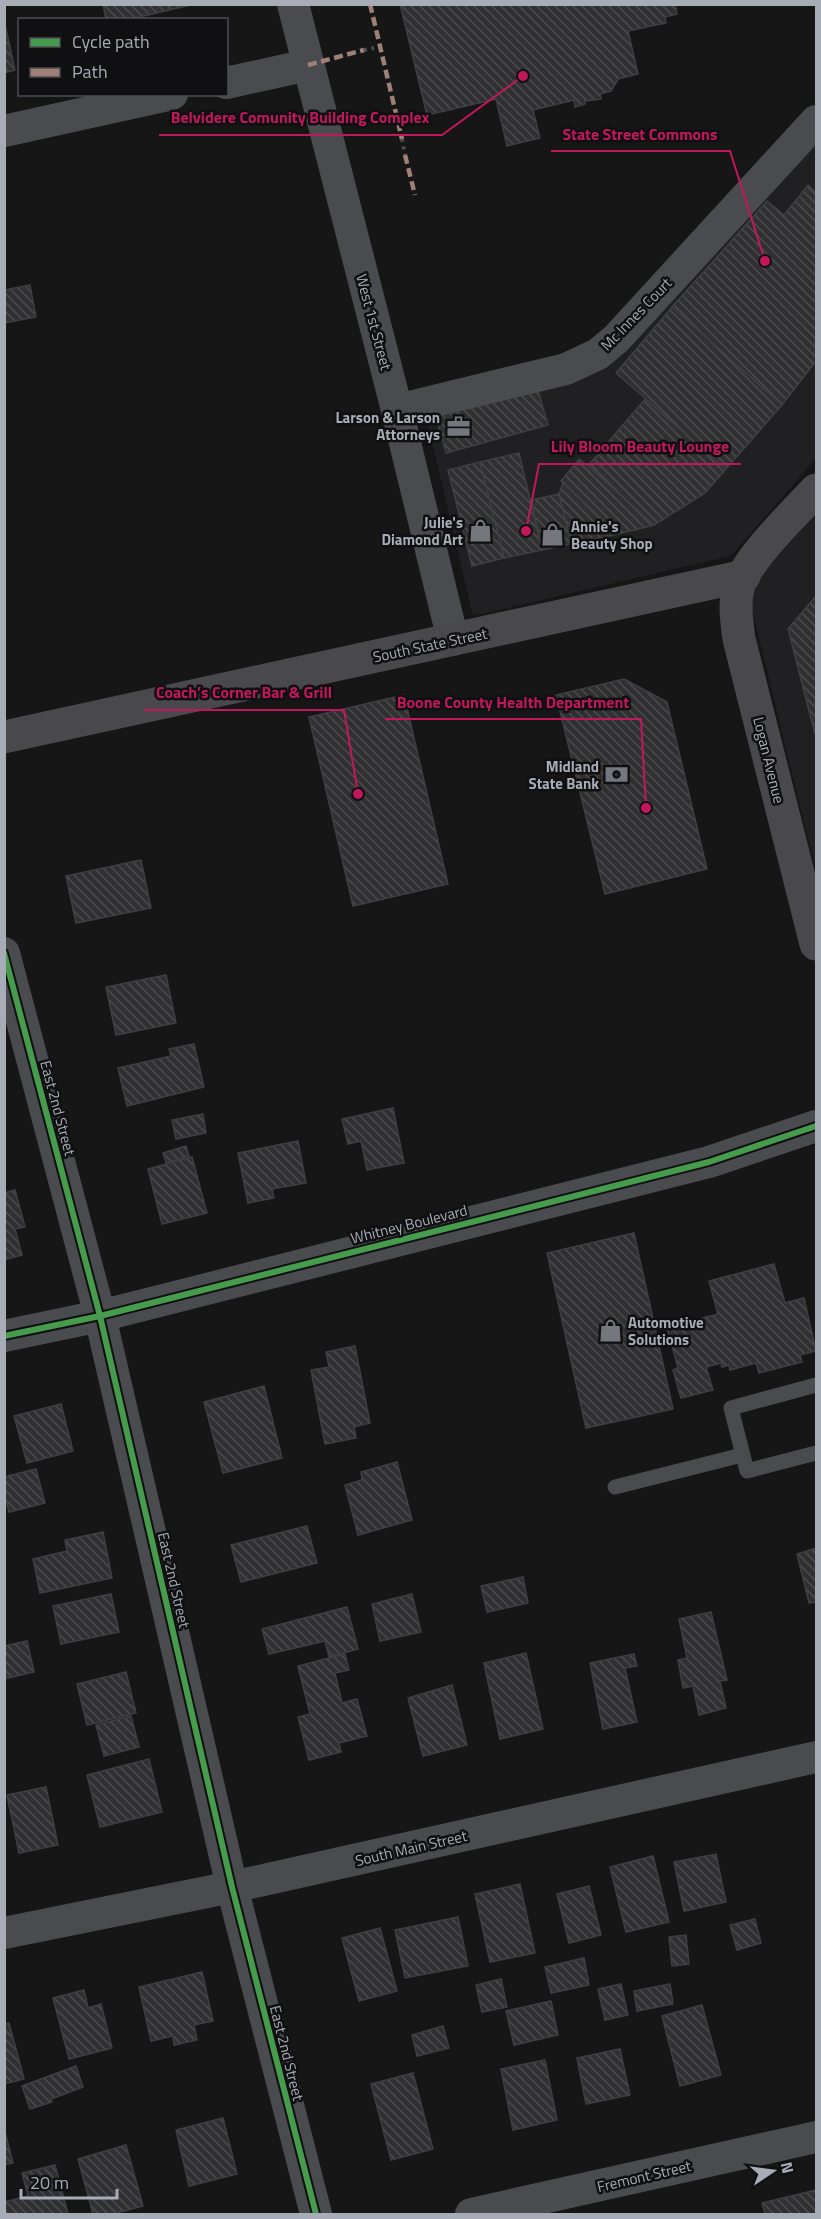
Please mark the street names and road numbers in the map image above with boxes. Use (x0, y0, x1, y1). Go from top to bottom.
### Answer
street label: West 1st Street (350, 271, 398, 373)
street label: Mc Innes Court (595, 272, 678, 356)
street label: South State Street (371, 622, 490, 668)
street label: Logan Avenue (747, 714, 791, 806)
street label: East 2nd Street (34, 1058, 82, 1159)
street label: Whitney Boulevard (348, 1198, 470, 1250)
street label: East 2nd Street (152, 1530, 196, 1631)
street label: South Main Street (353, 1824, 470, 1872)
street label: East 2nd Street (264, 2003, 310, 2104)
street label: Fremont Street (595, 2154, 694, 2198)

